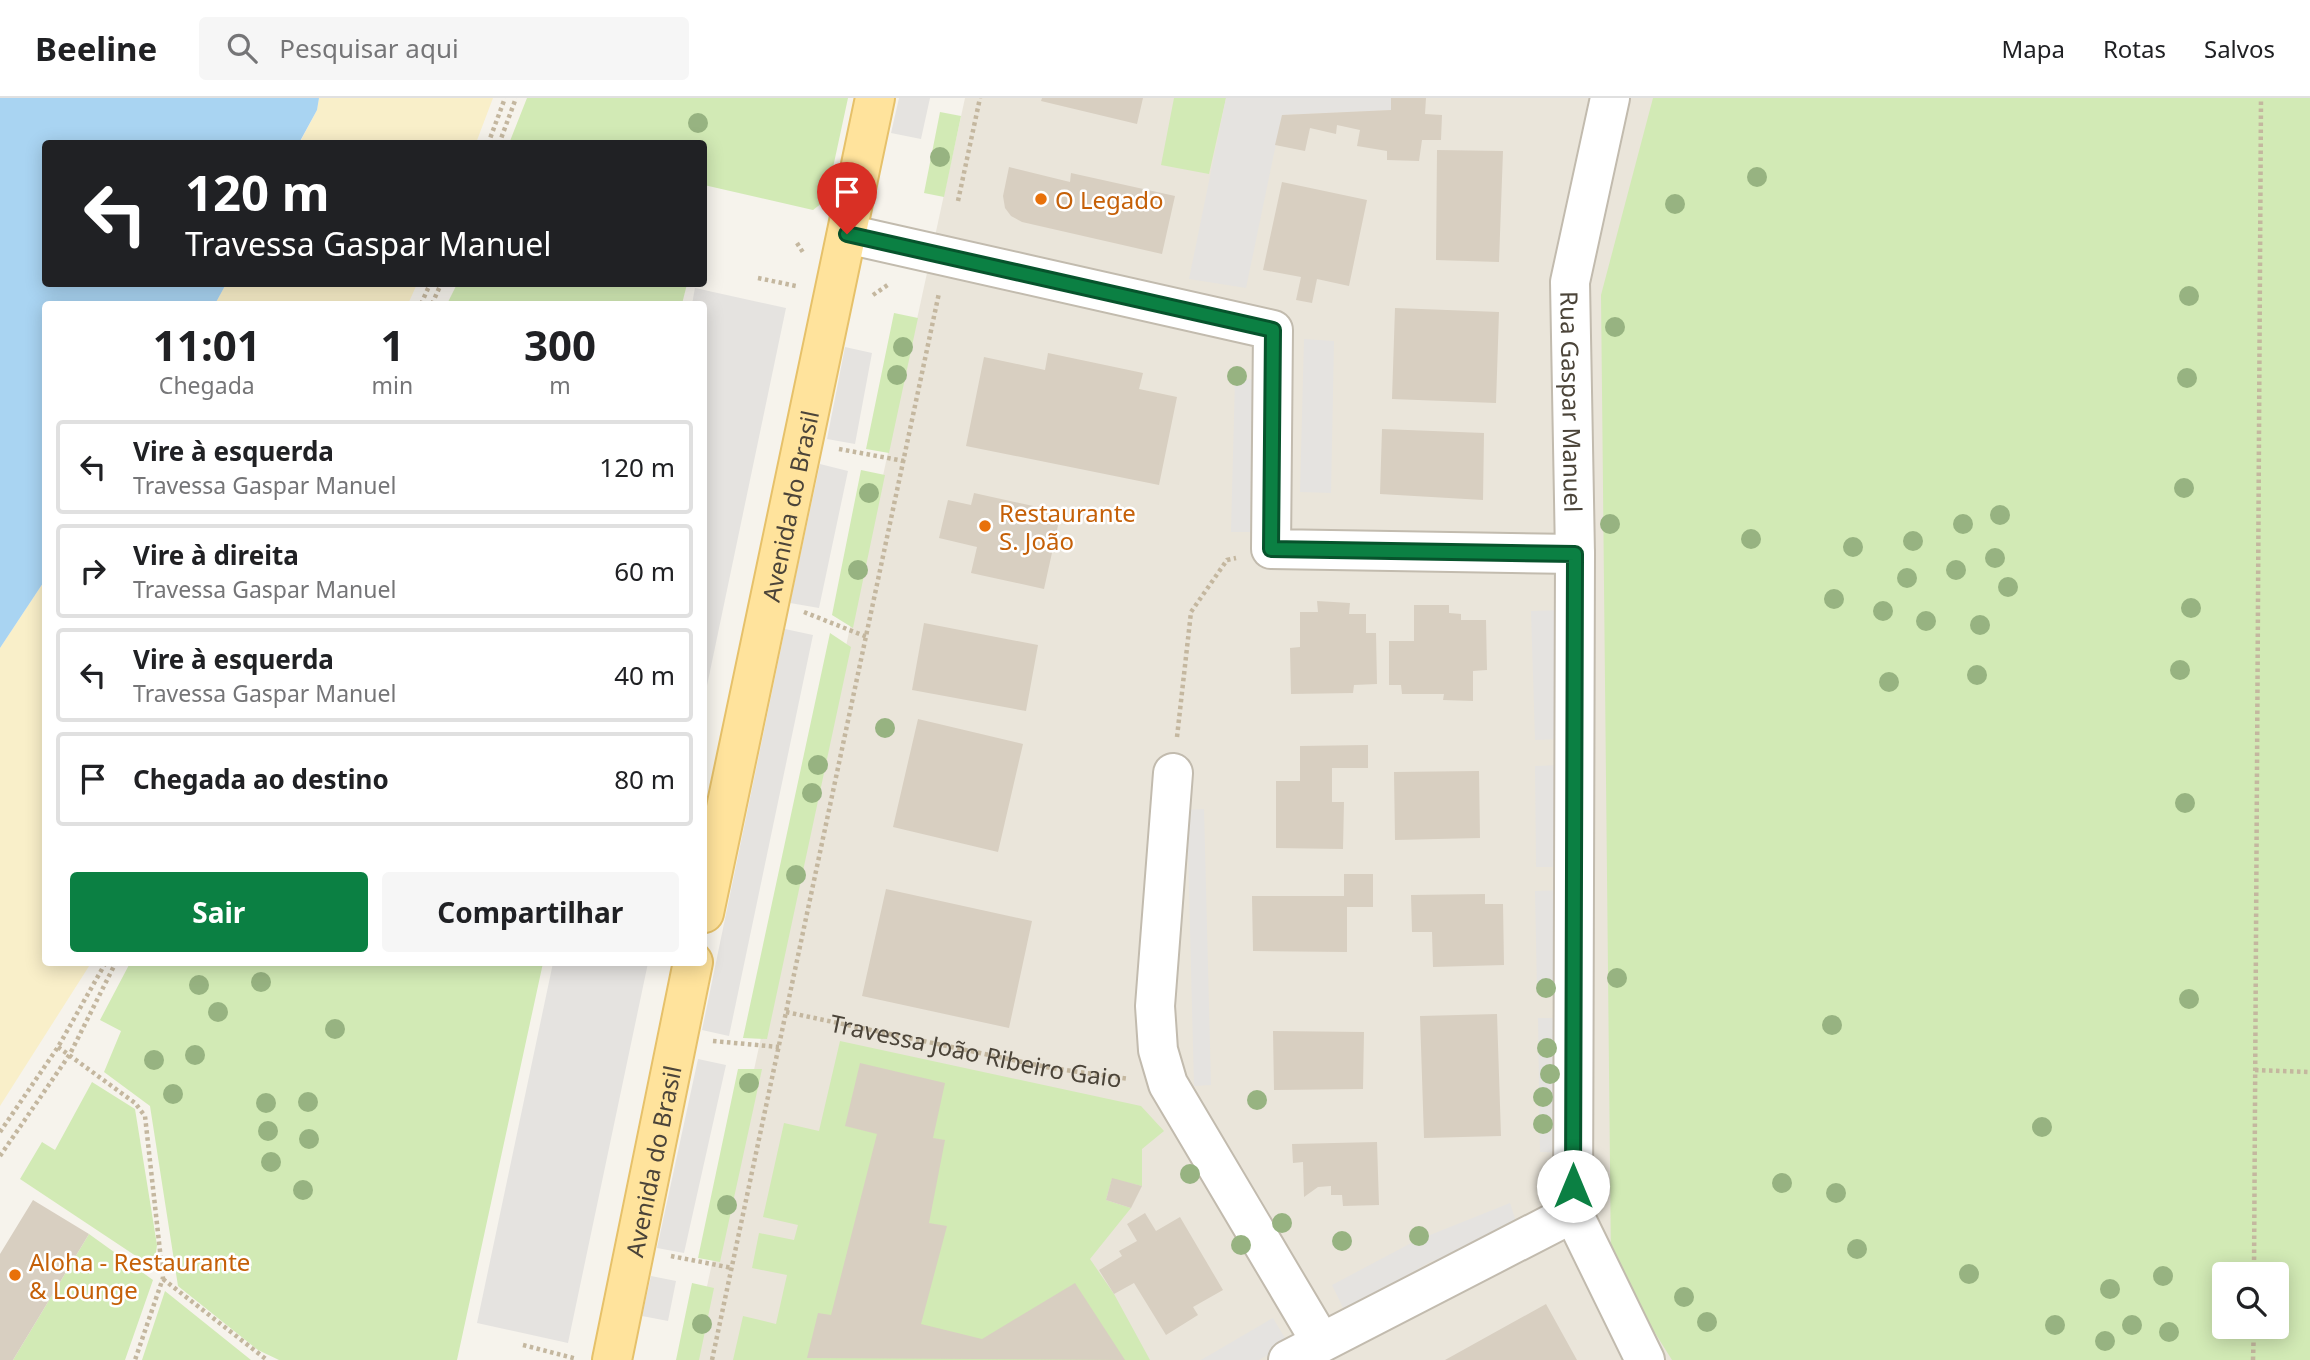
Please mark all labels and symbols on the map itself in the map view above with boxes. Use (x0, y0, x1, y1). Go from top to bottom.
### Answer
pin (817, 162, 877, 234)
place label: O Legado (1055, 183, 1164, 216)
marker: O Legado (1033, 191, 1049, 207)
street label: Rua Gaspar Manuel (1554, 291, 1591, 512)
street label: Avenida do Brasil (753, 407, 826, 604)
place label: Restaurante S. João (999, 496, 1136, 557)
marker: Restaurante S. João (977, 518, 993, 534)
street label: Travessa João Ribeiro Gaio (827, 1005, 1124, 1094)
street label: Avenida do Brasil (617, 1062, 688, 1260)
position arrow (1536, 1149, 1610, 1223)
place label: Aloha - Restaurante & Lounge (29, 1245, 250, 1306)
marker: Aloha - Restaurante & Lounge (7, 1267, 23, 1283)

